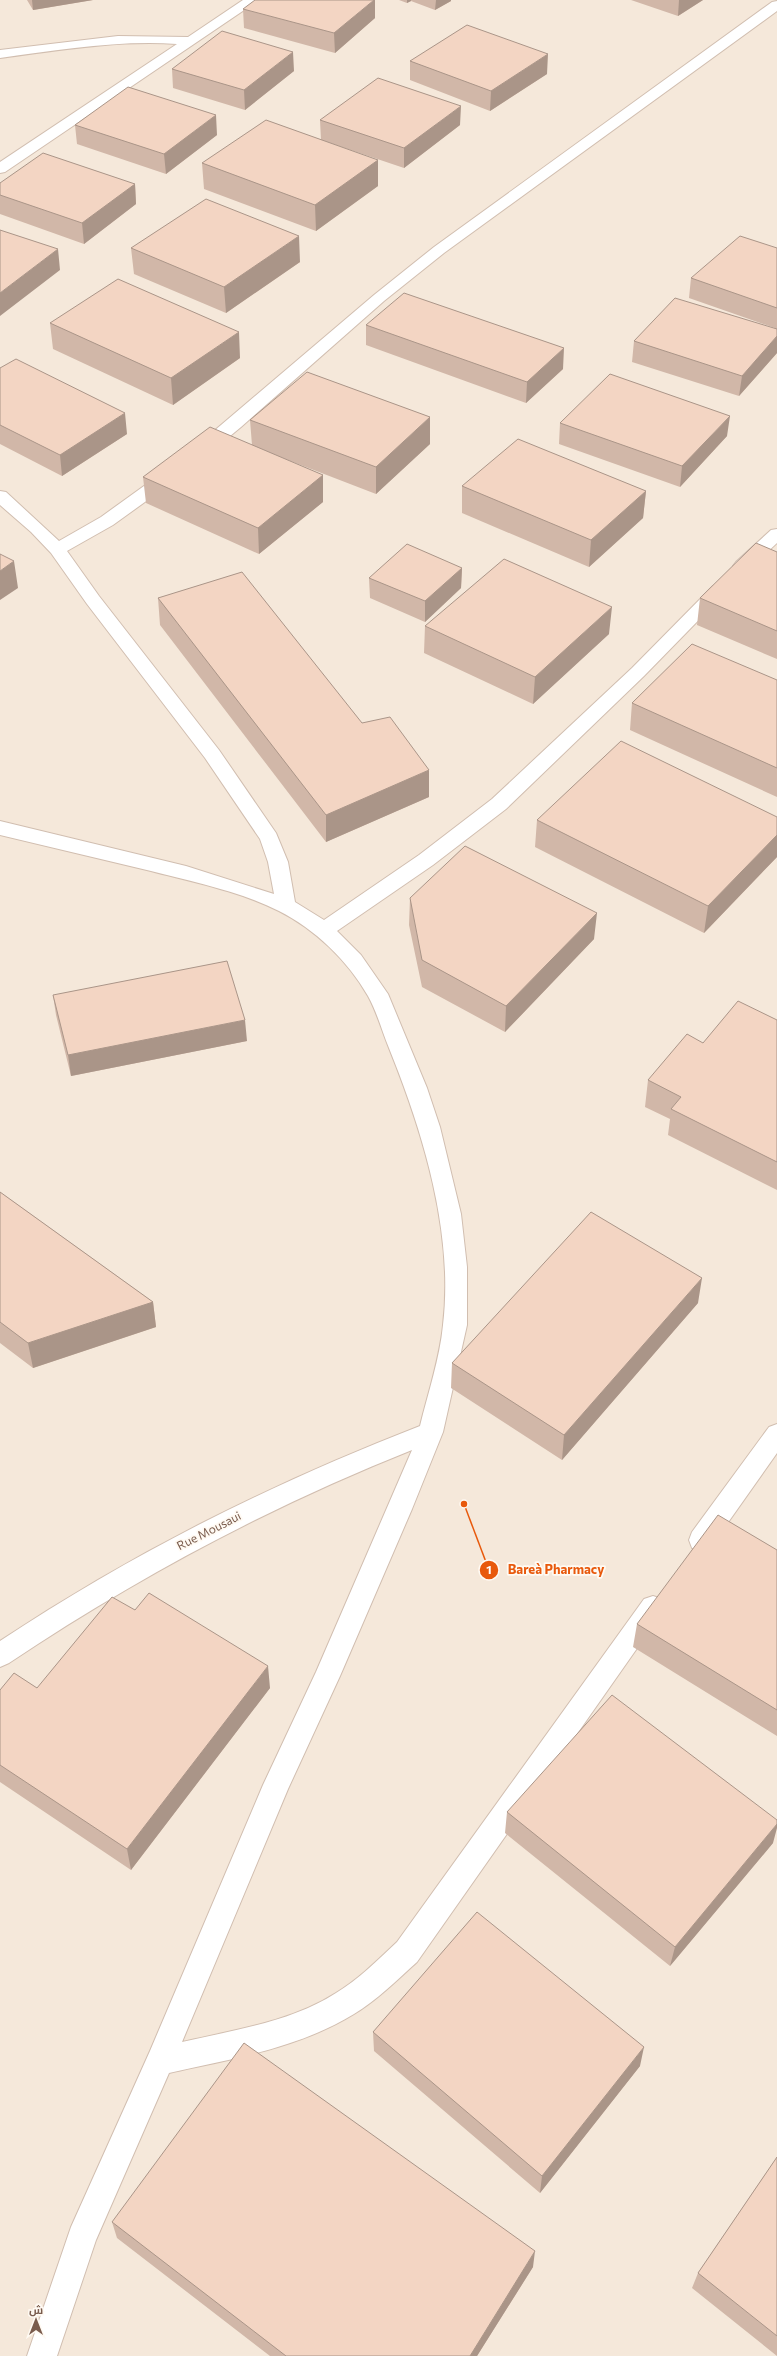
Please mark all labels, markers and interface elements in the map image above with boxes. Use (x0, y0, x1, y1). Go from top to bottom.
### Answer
street label: Rue Mousaui (174, 1508, 243, 1552)
callout: Bareà Pharmacy (479, 1557, 612, 1582)
text: Bareà Pharmacy (508, 1561, 604, 1577)
text: 1 (486, 1562, 492, 1576)
north arrow (16, 2300, 56, 2340)
text: ش (29, 2303, 43, 2317)

